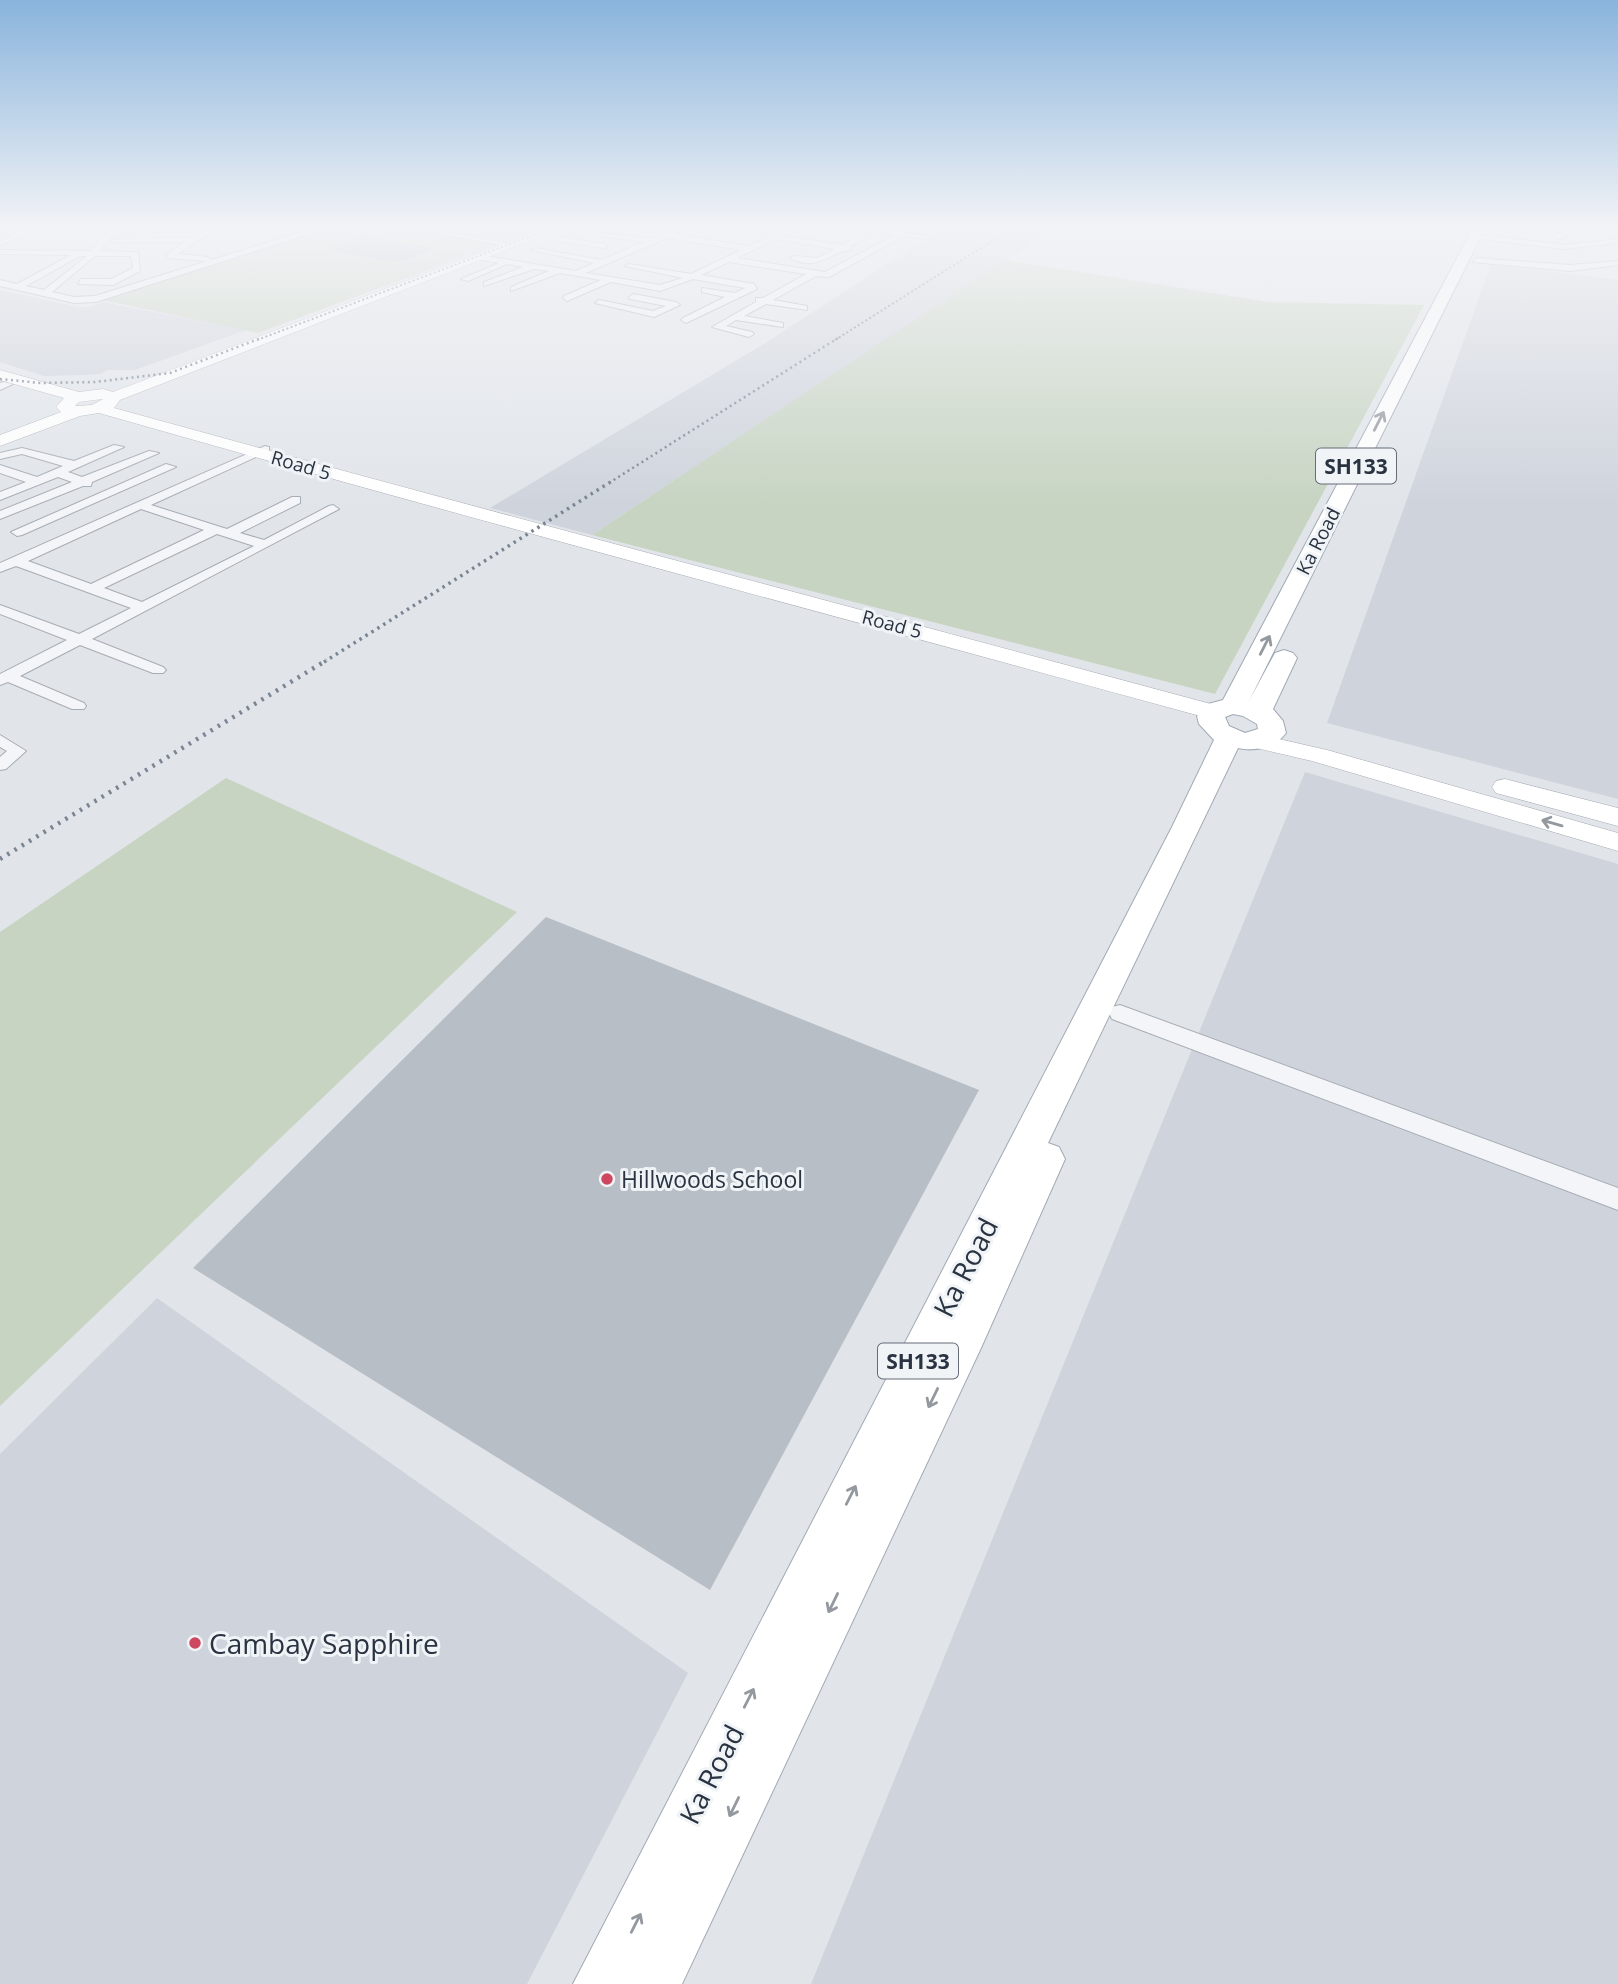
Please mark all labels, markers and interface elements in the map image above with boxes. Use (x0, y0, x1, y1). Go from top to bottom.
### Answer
one-way arrow (1373, 411, 1387, 432)
street label: Road 5 (268, 444, 334, 486)
road number: SH133 (1316, 448, 1396, 484)
street label: Ka Road (1290, 503, 1346, 579)
street label: Road 5 (859, 604, 925, 644)
one-way arrow (1258, 635, 1272, 656)
one-way arrow (1542, 816, 1564, 829)
place label: Hillwoods School (621, 1163, 803, 1195)
marker: Hillwoods School (599, 1171, 615, 1187)
street label: Ka Road (924, 1211, 1006, 1323)
road number: SH133 (878, 1344, 958, 1378)
one-way arrow (925, 1387, 939, 1408)
one-way arrow (844, 1485, 858, 1506)
one-way arrow (826, 1592, 840, 1613)
place label: Cambay Sapphire (209, 1624, 439, 1662)
marker: Cambay Sapphire (187, 1635, 203, 1651)
one-way arrow (743, 1688, 757, 1709)
street label: Ka Road (670, 1718, 752, 1830)
one-way arrow (727, 1796, 741, 1817)
one-way arrow (629, 1913, 643, 1934)

